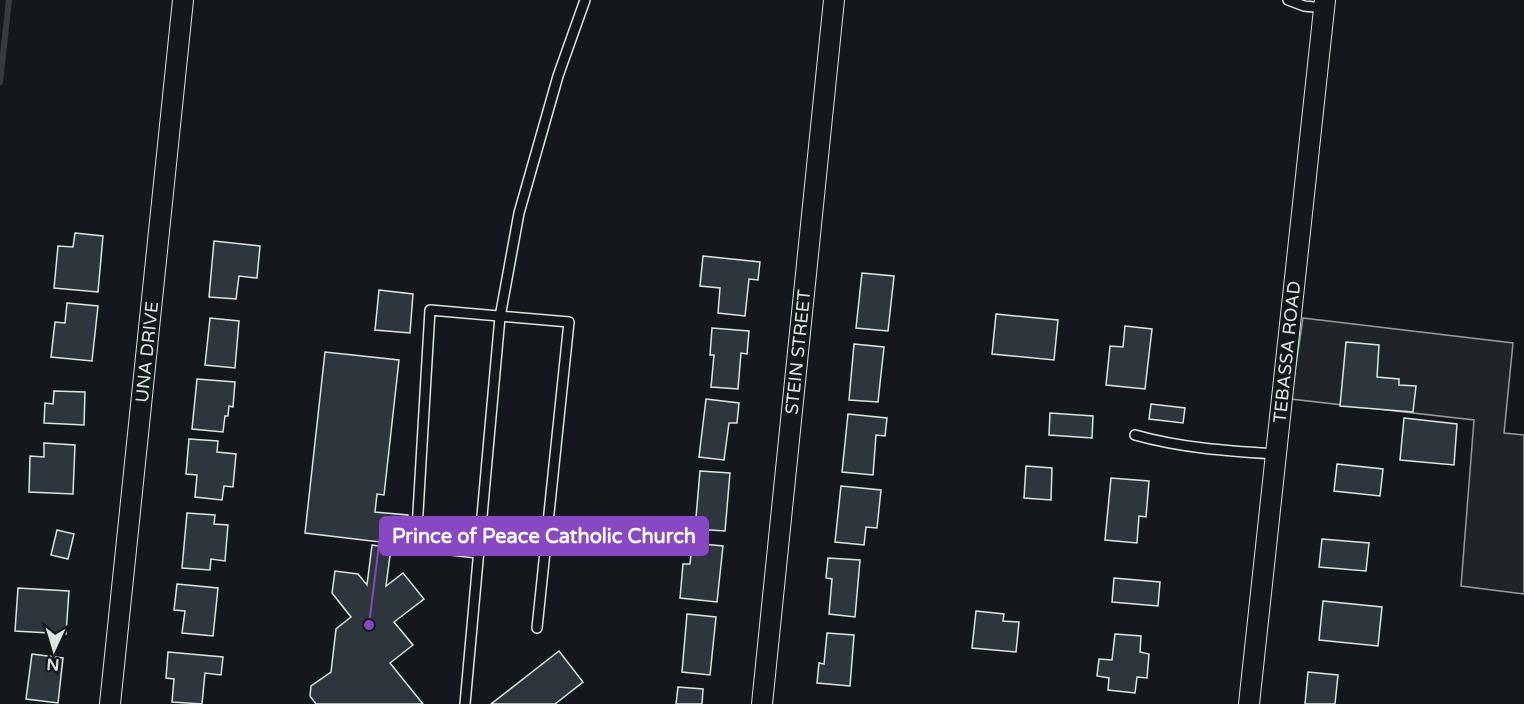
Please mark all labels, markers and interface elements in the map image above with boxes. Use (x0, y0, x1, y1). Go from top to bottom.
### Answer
street label: TEBASSA ROAD (1269, 280, 1305, 424)
street label: STEIN STREET (781, 289, 815, 415)
street label: UNA DRIVE (131, 300, 163, 404)
callout: Prince of Peace Catholic Church (380, 517, 708, 555)
text: Prince of Peace Catholic Church (392, 525, 696, 549)
north arrow (24, 620, 84, 680)
text: N (46, 654, 60, 674)

